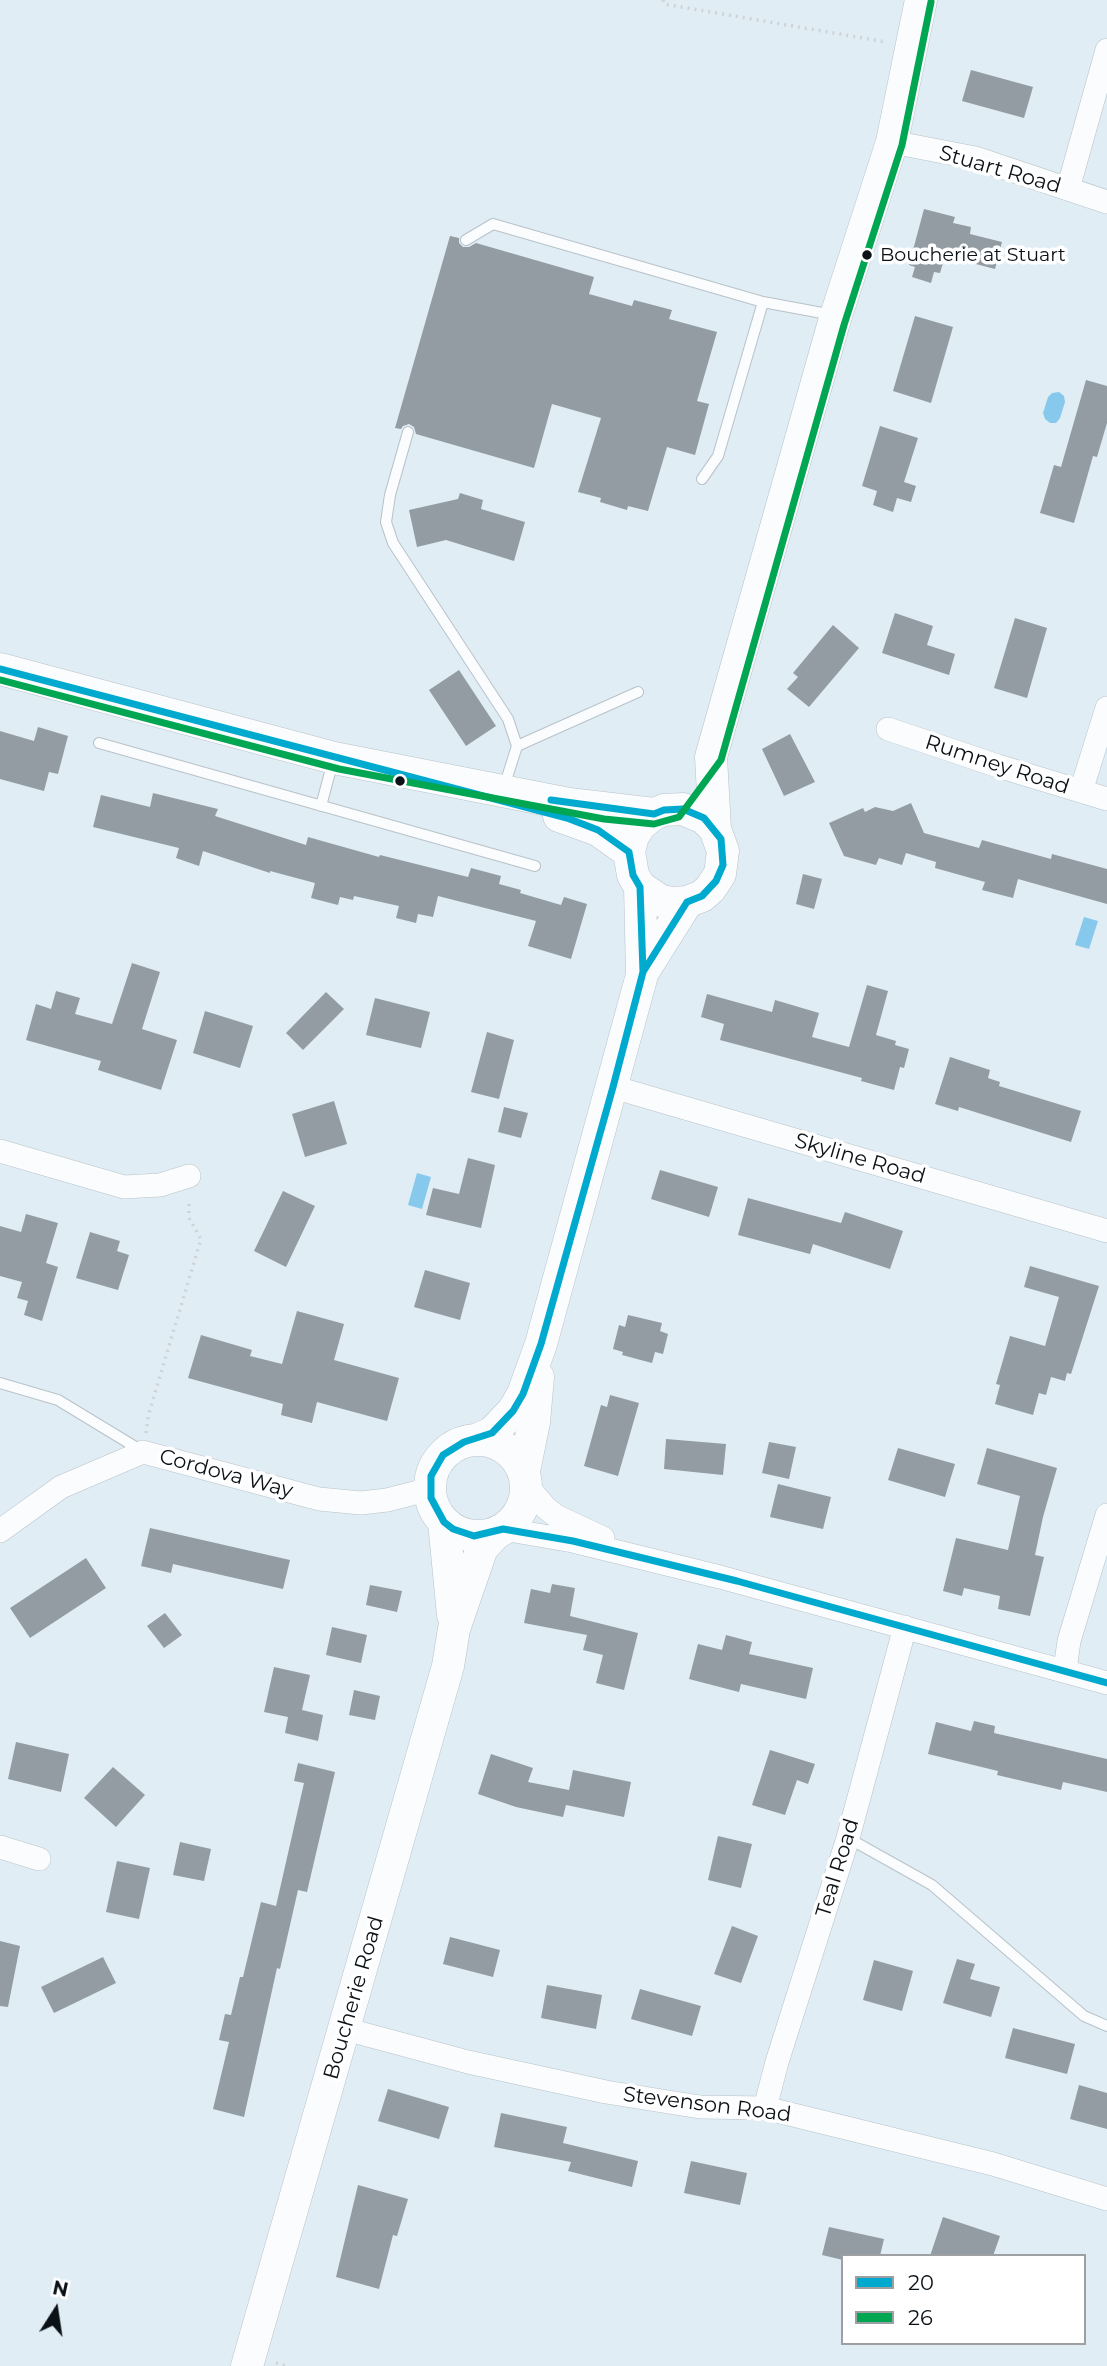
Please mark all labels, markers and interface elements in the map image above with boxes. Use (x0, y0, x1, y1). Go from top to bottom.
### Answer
street label: Stuart Road (936, 141, 1064, 199)
place label: Boucherie at Stuart (880, 244, 1066, 266)
marker: Boucherie at Stuart (860, 248, 874, 262)
street label: Rumney Road (922, 730, 1072, 800)
unlabelled marker (393, 774, 407, 788)
street label: Skyline Road (792, 1128, 928, 1190)
street label: Cordova Way (156, 1444, 296, 1504)
street label: Teal Road (811, 1816, 865, 1920)
street label: Boucherie Road (319, 1913, 389, 2083)
street label: Stevenson Road (621, 2082, 793, 2128)
legend (841, 2254, 1086, 2345)
text: 20 (908, 2270, 934, 2295)
north arrow (21, 2275, 91, 2345)
text: N (51, 2276, 70, 2302)
text: 26 (908, 2305, 933, 2330)

